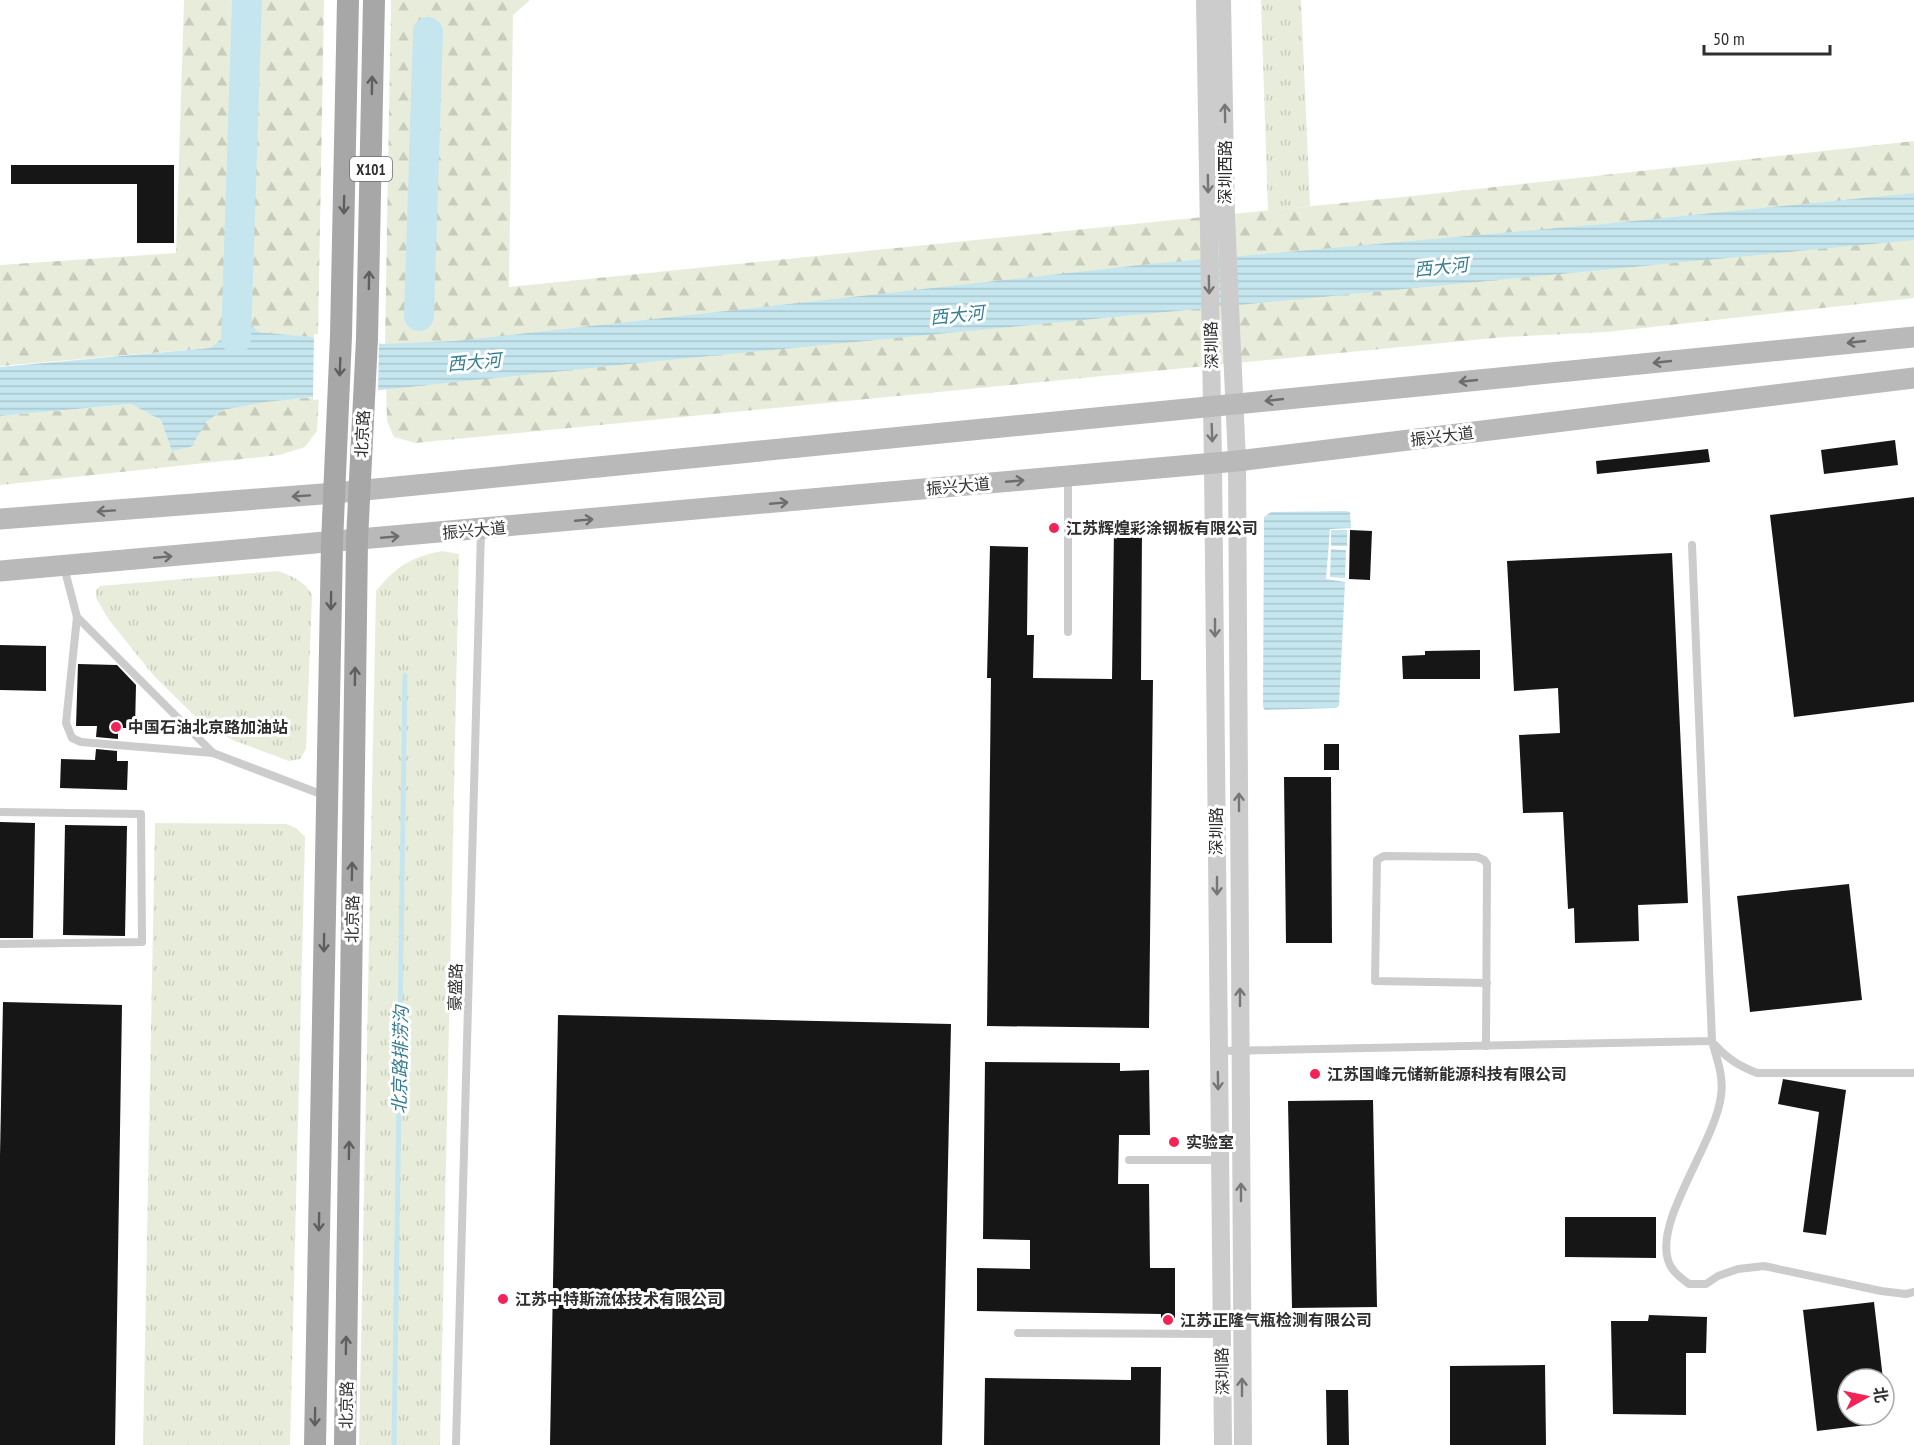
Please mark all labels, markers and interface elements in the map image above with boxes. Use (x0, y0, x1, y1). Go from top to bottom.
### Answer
scale bar (1704, 18, 1830, 56)
text: 50 m (1713, 27, 1745, 50)
one-way arrow (367, 76, 378, 96)
one-way arrow (1219, 104, 1231, 124)
street label: 深圳西路 (1215, 140, 1235, 204)
road number: X101 (350, 157, 392, 181)
one-way arrow (1202, 174, 1214, 194)
one-way arrow (338, 195, 349, 215)
water label: 西大河 (1413, 252, 1472, 281)
one-way arrow (363, 271, 374, 291)
one-way arrow (1204, 275, 1215, 295)
water label: 西大河 (929, 300, 988, 329)
street label: 深圳路 (1201, 321, 1221, 369)
one-way arrow (1846, 337, 1866, 348)
water label: 西大河 (446, 348, 505, 376)
one-way arrow (334, 356, 346, 376)
one-way arrow (1652, 357, 1672, 368)
one-way arrow (1458, 376, 1478, 387)
one-way arrow (1264, 395, 1284, 406)
street label: 北京路 (351, 410, 373, 458)
one-way arrow (1207, 422, 1218, 442)
street label: 振兴大道 (1409, 422, 1475, 450)
street label: 振兴大道 (925, 473, 991, 499)
one-way arrow (1004, 475, 1024, 486)
one-way arrow (291, 490, 311, 501)
one-way arrow (768, 497, 788, 508)
one-way arrow (97, 506, 117, 517)
one-way arrow (574, 514, 594, 525)
street label: 振兴大道 (441, 517, 507, 543)
place label: 江苏辉煌彩涂钢板有限公司 (1066, 518, 1258, 538)
marker: 江苏辉煌彩涂钢板有限公司 (1047, 521, 1061, 535)
one-way arrow (380, 531, 400, 542)
one-way arrow (152, 551, 172, 562)
one-way arrow (325, 591, 337, 611)
one-way arrow (1209, 617, 1221, 637)
one-way arrow (349, 666, 361, 686)
place label: 中国石油北京路加油站 (128, 717, 288, 737)
marker: 中国石油北京路加油站 (109, 720, 123, 734)
one-way arrow (1233, 792, 1245, 812)
street label: 深圳路 (1206, 807, 1226, 855)
one-way arrow (346, 861, 358, 881)
one-way arrow (1211, 875, 1222, 895)
street label: 北京路 (342, 895, 362, 943)
one-way arrow (319, 933, 330, 953)
street label: 豪盛路 (444, 963, 466, 1011)
one-way arrow (1234, 987, 1246, 1007)
water label: 北京路排涝沟 (388, 1004, 412, 1114)
place label: 江苏国峰元储新能源科技有限公司 (1327, 1064, 1567, 1084)
marker: 江苏国峰元储新能源科技有限公司 (1308, 1067, 1322, 1081)
one-way arrow (1212, 1070, 1224, 1090)
place label: 实验室 (1186, 1132, 1234, 1152)
marker: 实验室 (1167, 1135, 1181, 1149)
one-way arrow (343, 1140, 355, 1160)
one-way arrow (1235, 1182, 1247, 1202)
one-way arrow (313, 1212, 325, 1232)
place label: 江苏中特斯流体技术有限公司 (515, 1289, 723, 1309)
marker: 江苏中特斯流体技术有限公司 (496, 1292, 510, 1306)
place label: 江苏正隆气瓶检测有限公司 (1180, 1310, 1372, 1330)
marker: 江苏正隆气瓶检测有限公司 (1161, 1313, 1175, 1327)
one-way arrow (340, 1335, 352, 1355)
street label: 深圳路 (1212, 1347, 1232, 1395)
north arrow (1836, 1367, 1896, 1427)
one-way arrow (1236, 1377, 1248, 1397)
street label: 北京路 (336, 1381, 356, 1429)
text: 北 (1870, 1385, 1892, 1404)
one-way arrow (310, 1407, 321, 1427)

